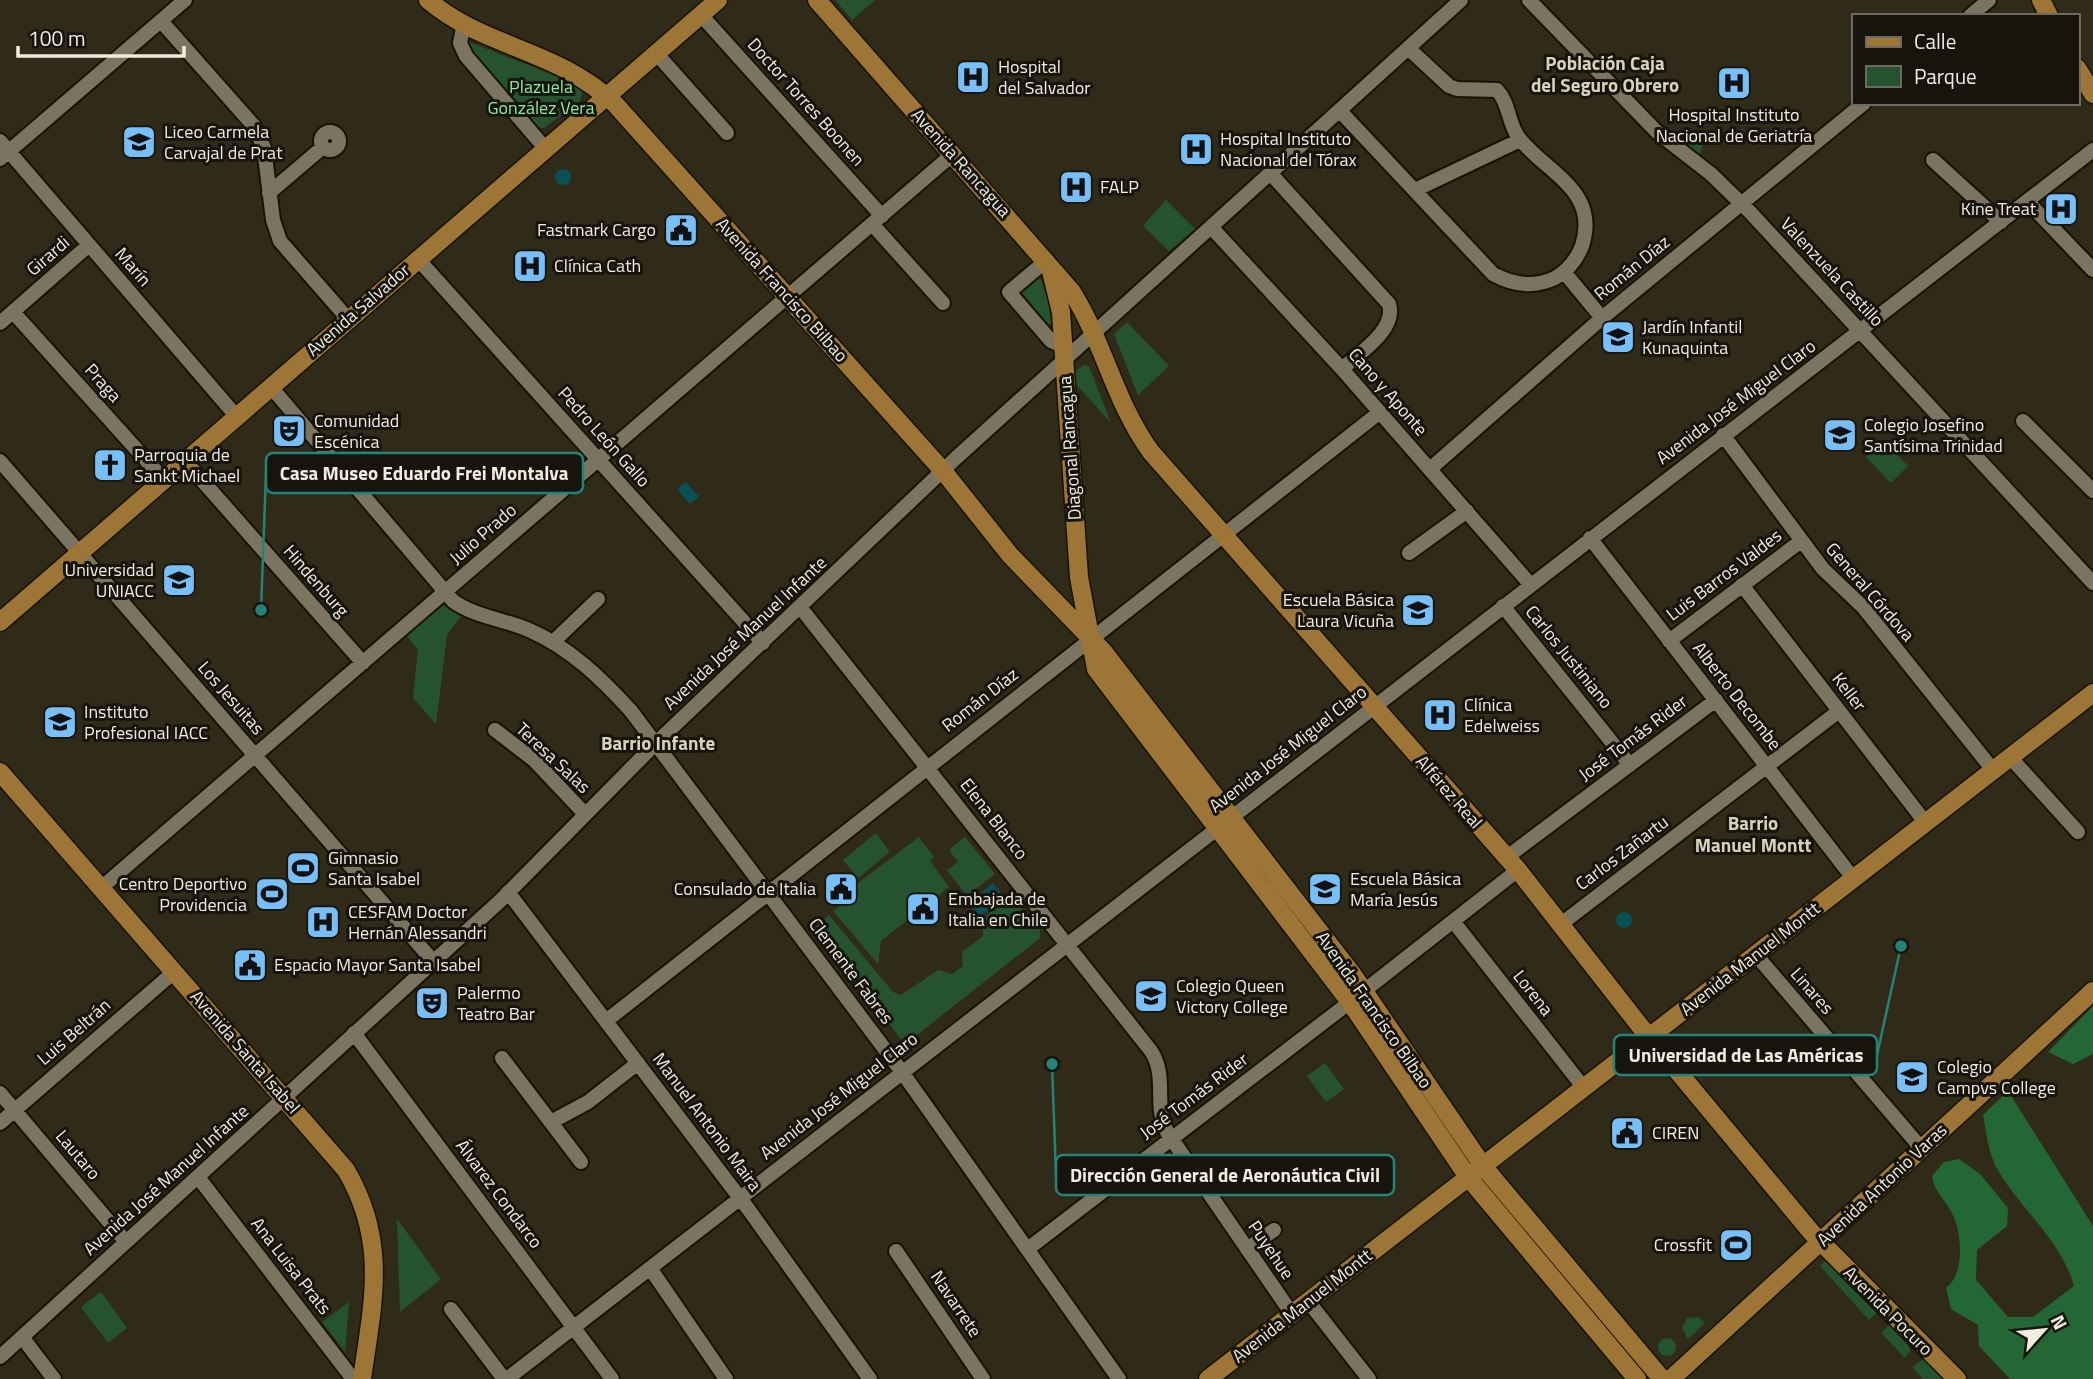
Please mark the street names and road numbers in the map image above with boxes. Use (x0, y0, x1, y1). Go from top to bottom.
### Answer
street label: Doctor Torres Boonen (741, 31, 871, 172)
street label: Avenida Rancagua (905, 102, 1018, 223)
street label: Avenida Francisco Bilbao (710, 211, 855, 368)
street label: Valenzuela Castillo (1774, 211, 1890, 332)
street label: Girardi (20, 229, 75, 282)
street label: Román Díaz (1588, 229, 1675, 307)
street label: Marín (109, 241, 158, 292)
street label: Avenida Salvador (300, 257, 416, 362)
street label: Avenida José Miguel Claro (1650, 333, 1821, 471)
street label: Cano y Aponte (1342, 342, 1434, 442)
street label: Praga (79, 357, 128, 408)
street label: Diagonal Rancagua (1051, 375, 1088, 521)
street label: Pedro León Gallo (552, 380, 657, 493)
street label: Julio Prado (443, 497, 522, 570)
street label: Luis Barros Valdes (1660, 522, 1787, 627)
street label: General Córdova (1820, 536, 1921, 647)
street label: Hindenburg (277, 538, 356, 623)
street label: Avenida José Manuel Infante (657, 550, 832, 716)
street label: Carlos Justiniano (1519, 599, 1620, 714)
street label: Alberto Decombe (1686, 636, 1788, 756)
street label: Los Jesuitas (192, 655, 271, 741)
street label: Román Díaz (936, 661, 1024, 738)
street label: Keller (1826, 667, 1873, 717)
street label: Avenida José Miguel Claro (1203, 678, 1372, 819)
street label: José Tomás Rider (1573, 688, 1693, 787)
street label: Teresa Salas (510, 716, 597, 799)
street label: Alférez Real (1410, 749, 1489, 835)
street label: Elena Blanco (954, 772, 1035, 865)
street label: Carlos Zañartu (1569, 809, 1674, 897)
street label: Avenida Manuel Montt (1674, 895, 1826, 1022)
street label: Clemente Fabres (802, 912, 900, 1030)
street label: Avenida Francisco Bilbao (1310, 926, 1439, 1094)
street label: Linares (1784, 961, 1841, 1020)
street label: Lorena (1507, 964, 1560, 1021)
street label: Avenida Santa Isabel (184, 984, 307, 1120)
street label: Luis Beltrán (31, 992, 116, 1071)
street label: Avenida José Miguel Claro (754, 1025, 923, 1166)
street label: José Tomás Rider (1134, 1046, 1254, 1145)
street label: Manuel Antonio Maira (646, 1047, 768, 1197)
street label: Avenida José Manuel Infante (77, 1098, 255, 1262)
street label: Avenida Antonio Varas (1810, 1117, 1953, 1252)
street label: Lautaro (49, 1124, 107, 1186)
street label: Álvarez Condarco (449, 1134, 549, 1254)
street label: Ana Luisa Prats (245, 1211, 338, 1320)
street label: Puyehue (1242, 1215, 1301, 1285)
street label: Avenida Manuel Montt (1226, 1242, 1378, 1369)
street label: Avenida Pocuro (1837, 1260, 1939, 1362)
street label: Navarrete (924, 1265, 989, 1343)

